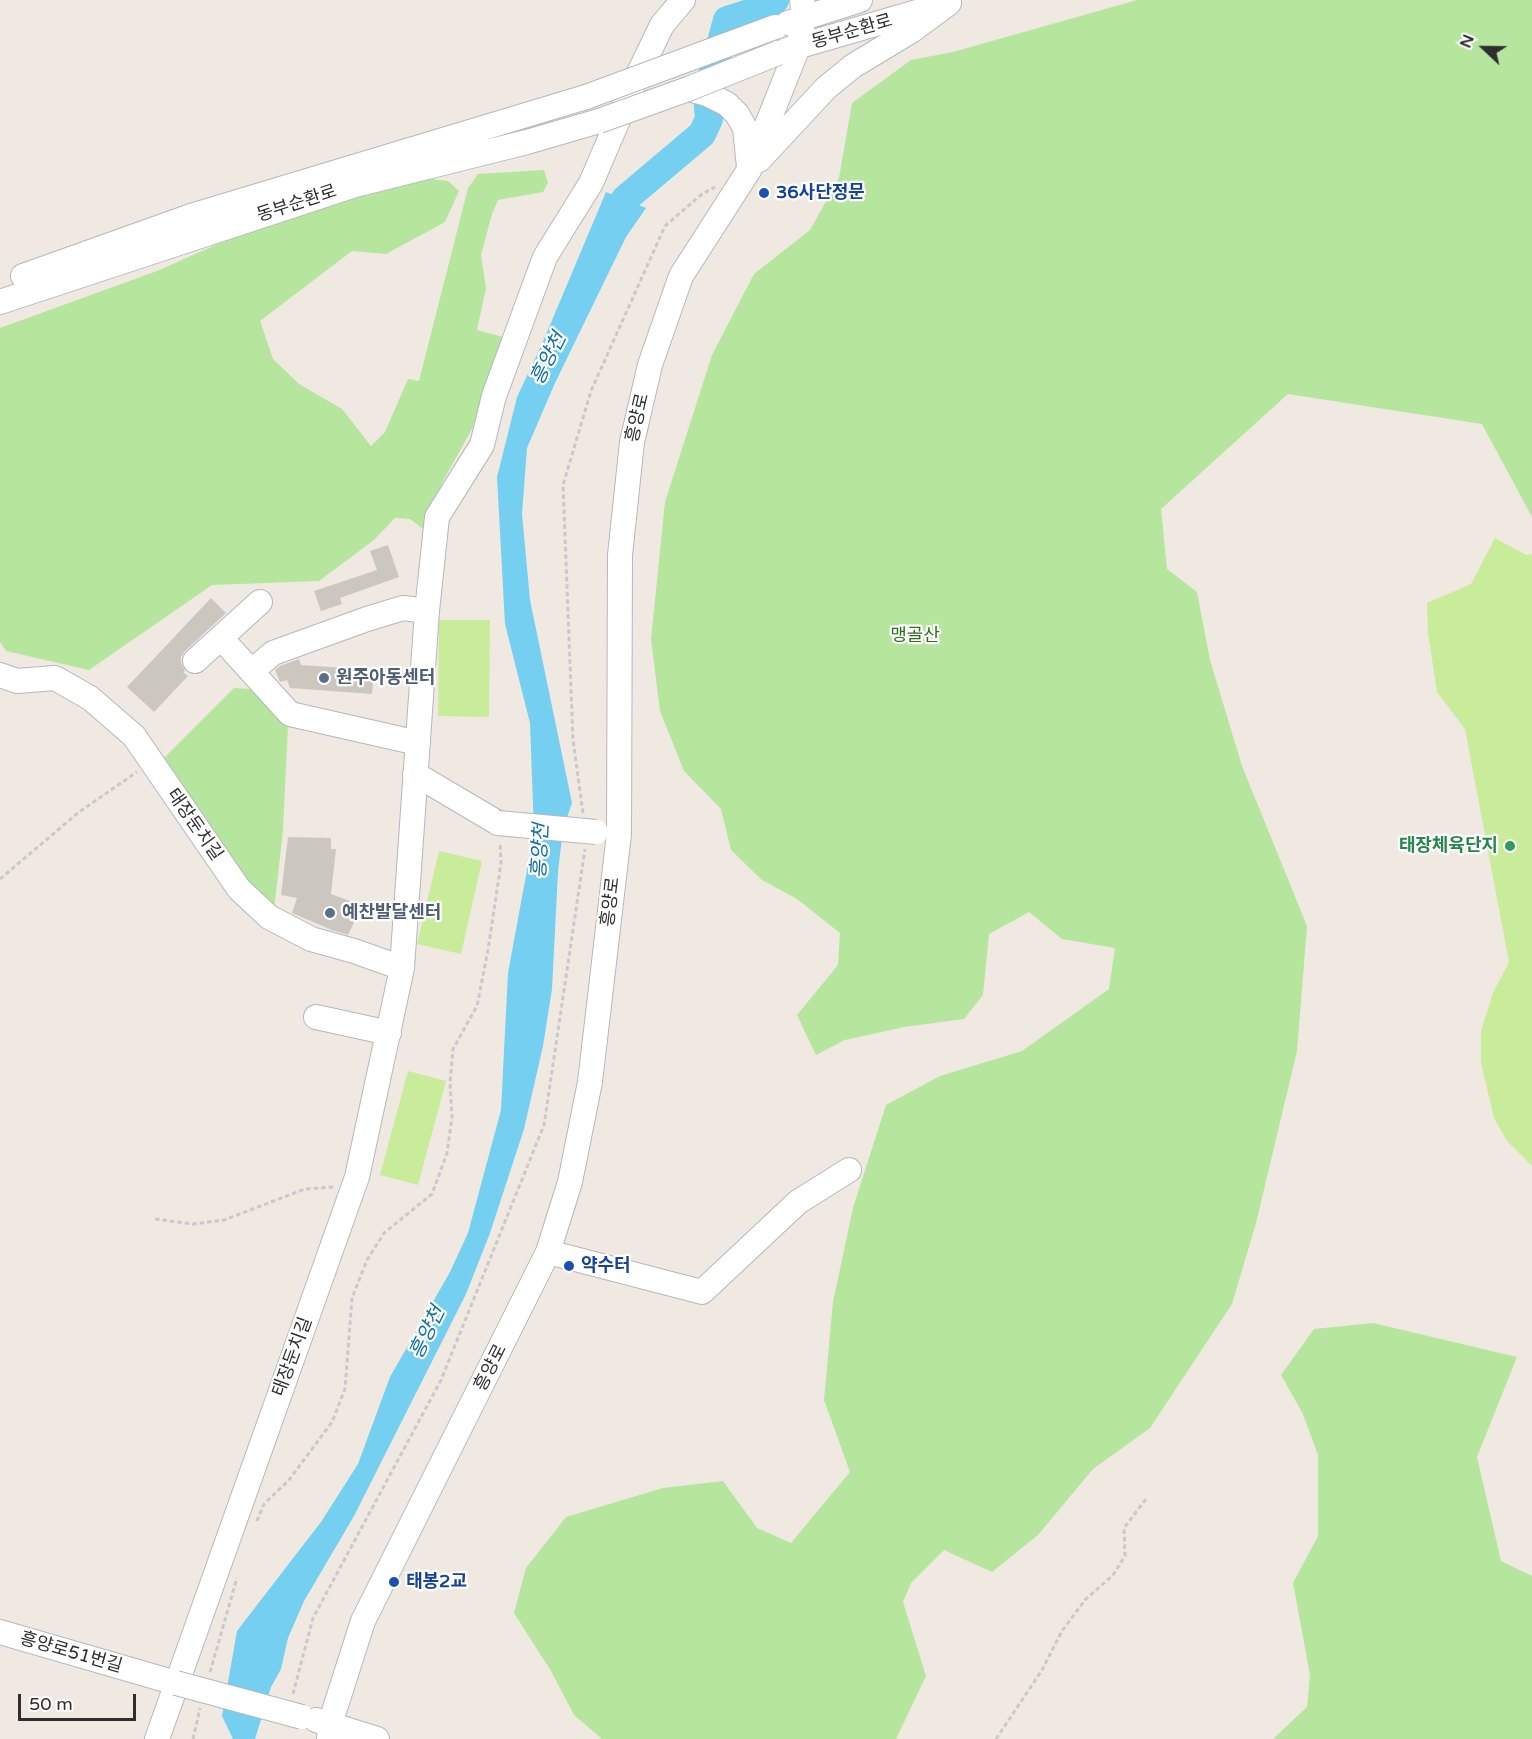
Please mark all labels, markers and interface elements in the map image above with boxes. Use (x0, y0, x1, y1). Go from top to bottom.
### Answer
street label: 동부순환로 (809, 10, 895, 54)
north arrow (1454, 18, 1514, 78)
text: N (1456, 32, 1479, 51)
street label: 동부순환로 (254, 181, 340, 227)
place label: 36사단정문 (776, 182, 865, 204)
marker: 36사단정문 (757, 186, 771, 200)
water label: 흥양천 (526, 329, 572, 389)
street label: 흥양로 (622, 391, 654, 445)
park label: 맹골산 (890, 625, 940, 647)
place label: 원주아동센터 (336, 667, 435, 689)
marker: 원주아동센터 (317, 671, 331, 685)
street label: 태장둔치길 (161, 785, 227, 865)
water label: 흥양천 (528, 823, 554, 879)
place label: 태장체육단지 (1399, 835, 1498, 857)
marker: 태장체육단지 (1503, 839, 1517, 853)
street label: 흥양로 (597, 876, 625, 928)
place label: 예찬발달센터 (342, 902, 441, 924)
marker: 예찬발달센터 (323, 906, 337, 920)
place label: 약수터 (581, 1255, 631, 1277)
marker: 약수터 (562, 1259, 576, 1273)
water label: 흥양천 (405, 1303, 451, 1363)
street label: 태장둔치길 (269, 1314, 317, 1400)
street label: 흥양로 (470, 1341, 512, 1395)
place label: 태봉2교 (406, 1571, 467, 1593)
marker: 태봉2교 (387, 1575, 401, 1589)
street label: 흥양로51번길 (17, 1628, 125, 1678)
scale bar (21, 1682, 140, 1720)
text: 50 m (29, 1693, 73, 1715)

